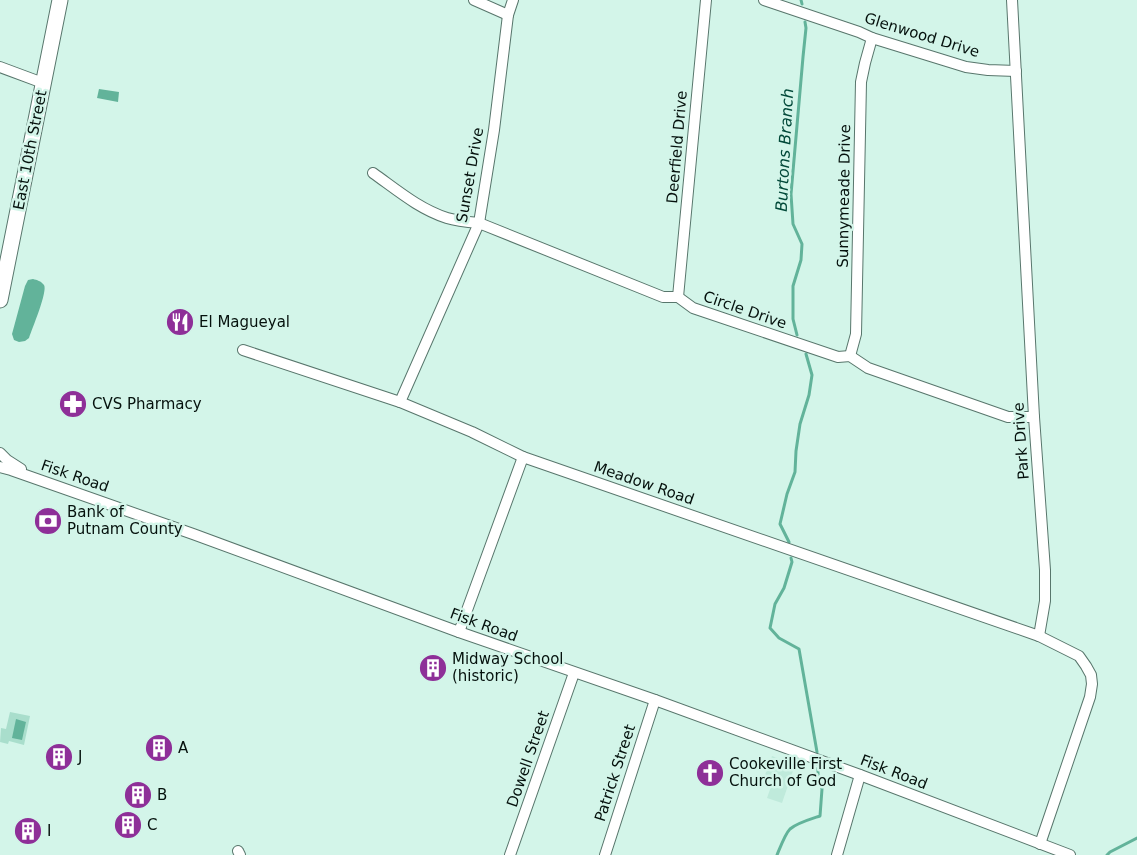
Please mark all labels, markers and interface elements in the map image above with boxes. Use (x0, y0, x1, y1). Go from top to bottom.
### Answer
street label: Glenwood Drive (862, 9, 982, 61)
street label: East 10th Street (10, 88, 50, 212)
water label: Burtons Branch (772, 88, 797, 212)
street label: Deerfield Drive (663, 90, 691, 204)
street label: Sunnymeade Drive (834, 124, 854, 268)
street label: Sunset Drive (453, 126, 487, 224)
street label: Circle Drive (701, 287, 789, 333)
restaurant icon: El Magueyal (165, 307, 195, 337)
place label: El Magueyal (199, 313, 290, 331)
pharmacy icon: CVS Pharmacy (58, 389, 88, 419)
place label: CVS Pharmacy (92, 395, 202, 413)
street label: Park Drive (1009, 402, 1033, 480)
street label: Fisk Road (39, 456, 111, 496)
street label: Meadow Road (592, 457, 696, 509)
place label: Bank of Putnam County (67, 503, 183, 538)
bank icon: Bank of Putnam County (33, 506, 63, 536)
street label: Fisk Road (448, 604, 520, 646)
place label: Midway School (historic) (452, 650, 564, 685)
building icon: Midway School (historic) (418, 653, 448, 683)
street label: Dowell Street (503, 708, 553, 810)
street label: Patrick Street (591, 722, 639, 824)
building icon: A (144, 733, 174, 763)
place label: A (178, 739, 189, 757)
building icon: J (44, 742, 74, 772)
place label: J (77, 748, 82, 766)
street label: Fisk Road (858, 751, 930, 793)
place label: Cookeville First Church of God (729, 755, 842, 790)
church icon: Cookeville First Church of God (695, 758, 725, 788)
building icon: B (123, 780, 153, 810)
place label: B (157, 786, 167, 804)
building icon: C (113, 810, 143, 840)
building icon: I (13, 816, 43, 846)
place label: C (147, 816, 157, 834)
place label: I (47, 822, 51, 840)

